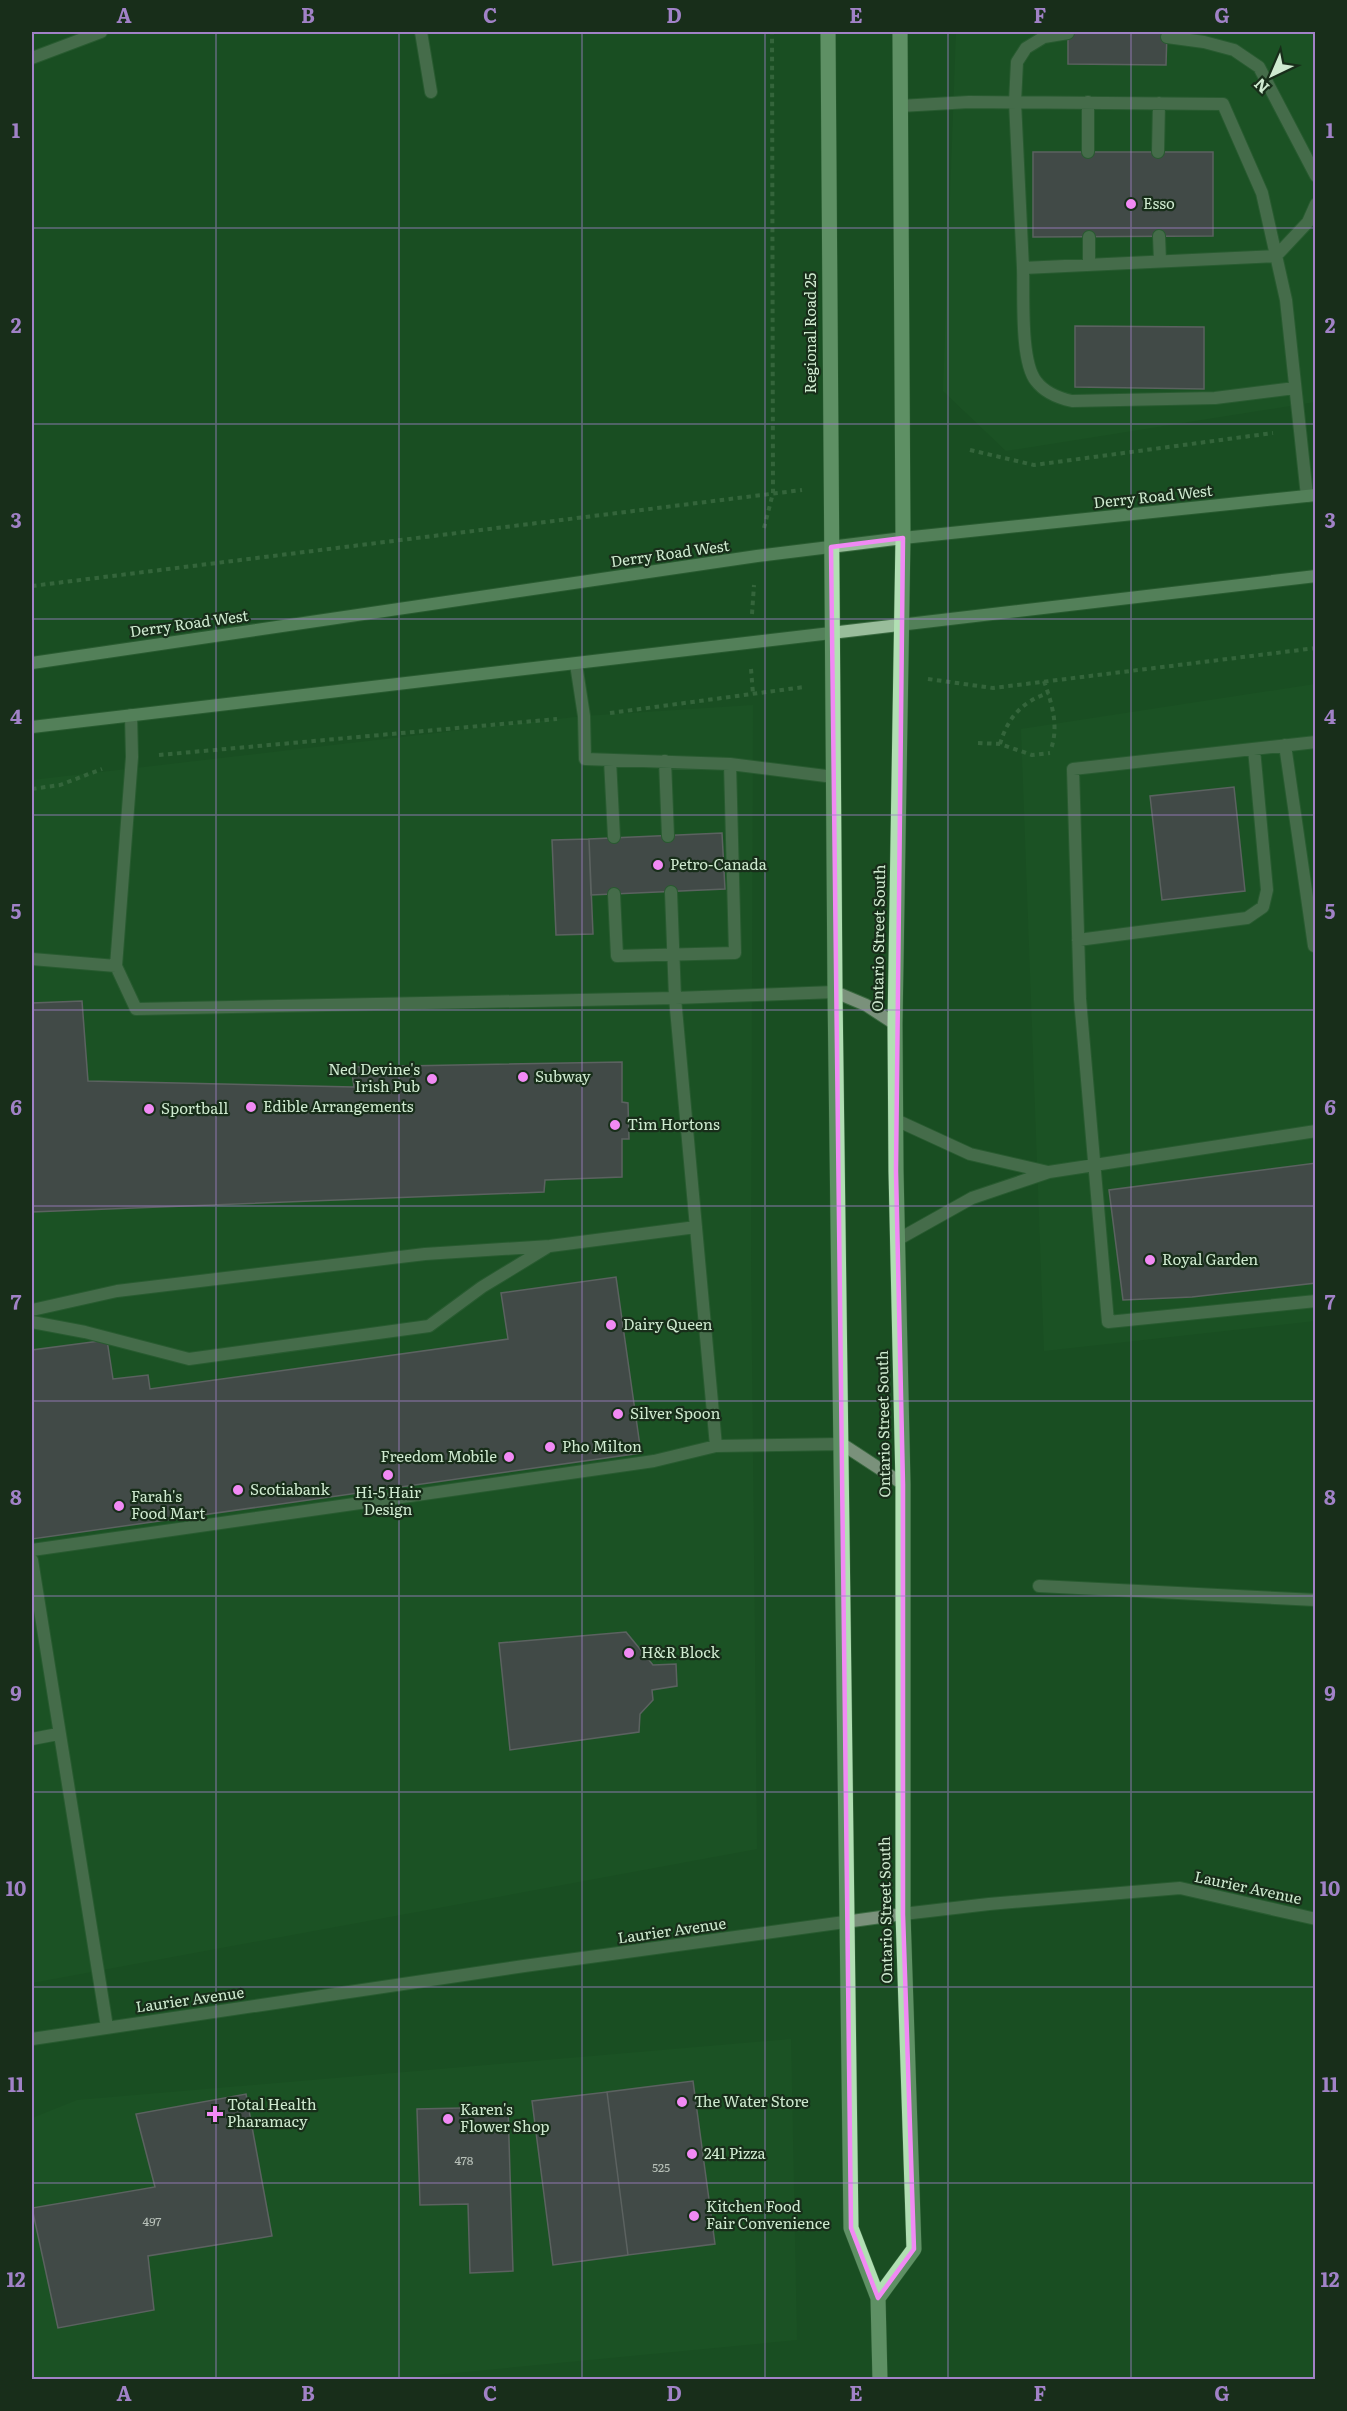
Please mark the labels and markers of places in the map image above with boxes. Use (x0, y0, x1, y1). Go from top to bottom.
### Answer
place label: Esso (1143, 191, 1175, 214)
marker: Esso (1124, 197, 1138, 211)
place label: Petro-Canada (670, 852, 768, 875)
marker: Petro-Canada (651, 858, 665, 872)
place label: Ned Devine's Irish Pub (328, 1057, 420, 1097)
place label: Subway (535, 1064, 591, 1087)
marker: Subway (516, 1070, 530, 1084)
marker: Ned Devine's Irish Pub (425, 1072, 439, 1086)
place label: Edible Arrangements (263, 1094, 414, 1117)
place label: Sportball (161, 1096, 228, 1119)
marker: Edible Arrangements (244, 1100, 258, 1114)
marker: Sportball (142, 1102, 156, 1116)
place label: Tim Hortons (627, 1112, 720, 1135)
marker: Tim Hortons (608, 1118, 622, 1132)
place label: Royal Garden (1162, 1247, 1258, 1270)
marker: Royal Garden (1143, 1253, 1157, 1267)
place label: Dairy Queen (623, 1312, 713, 1335)
marker: Dairy Queen (604, 1318, 618, 1332)
place label: Silver Spoon (630, 1401, 720, 1424)
marker: Silver Spoon (611, 1407, 625, 1421)
place label: Pho Milton (562, 1434, 642, 1457)
marker: Pho Milton (543, 1440, 557, 1454)
place label: Freedom Mobile (380, 1444, 497, 1467)
marker: Freedom Mobile (502, 1450, 516, 1464)
marker: Hi-5 Hair Design (381, 1468, 395, 1482)
place label: Scotiabank (250, 1477, 331, 1500)
place label: Hi-5 Hair Design (355, 1480, 421, 1520)
marker: Scotiabank (231, 1483, 245, 1497)
place label: Farah's Food Mart (131, 1484, 205, 1524)
marker: Farah's Food Mart (112, 1499, 126, 1513)
place label: H&R Block (641, 1640, 721, 1663)
marker: H&R Block (622, 1646, 636, 1660)
place label: The Water Store (694, 2089, 809, 2112)
place label: Total Health Pharamacy (227, 2092, 317, 2132)
marker: The Water Store (675, 2095, 689, 2109)
place label: Karen's Flower Shop (460, 2097, 550, 2137)
marker: Total Health Pharamacy (208, 2107, 222, 2121)
marker: Karen's Flower Shop (441, 2112, 455, 2126)
place label: 241 Pizza (704, 2141, 767, 2164)
marker: 241 Pizza (685, 2147, 699, 2161)
place label: Kitchen Food Fair Convenience (706, 2194, 830, 2234)
marker: Kitchen Food Fair Convenience (687, 2209, 701, 2223)

